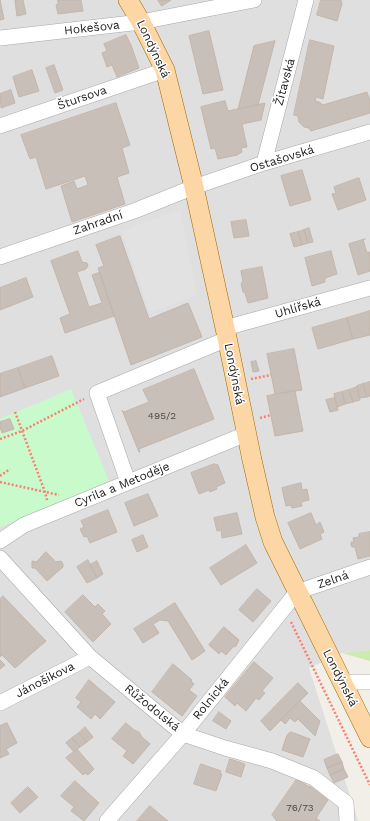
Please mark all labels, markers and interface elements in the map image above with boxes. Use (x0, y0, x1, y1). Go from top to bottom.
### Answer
street label: Hokešova (63, 18, 121, 38)
street label: Londýnská (133, 18, 173, 80)
street label: Žitavská (272, 57, 298, 107)
street label: Štursova (55, 83, 109, 113)
street label: Ostašovská (248, 142, 316, 176)
street label: Zahradní (71, 208, 125, 238)
street label: Uhlířská (273, 295, 323, 321)
street label: Londýnská (221, 342, 247, 406)
house number: 495/2 (148, 410, 176, 422)
street label: Cyrila a Metoděje (72, 459, 172, 511)
street label: Zelná (315, 568, 351, 592)
street label: Londýnská (319, 647, 361, 709)
street label: Jánošíkova (13, 659, 77, 701)
street label: Rolnická (190, 675, 232, 723)
street label: Růžodolská (121, 681, 183, 735)
house number: 76/73 (286, 802, 314, 814)

